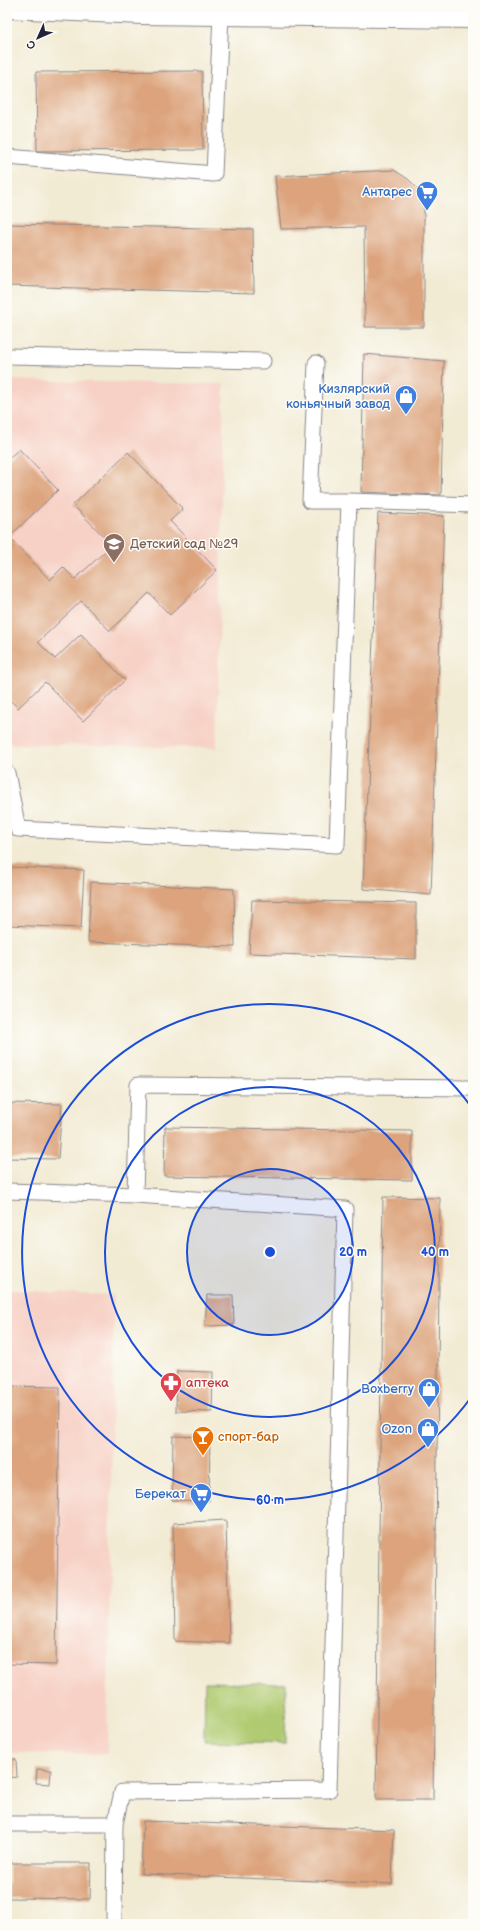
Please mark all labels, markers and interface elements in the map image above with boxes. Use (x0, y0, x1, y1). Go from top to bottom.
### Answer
north arrow (18, 18, 58, 58)
text: С (24, 37, 39, 52)
supermarket icon: Антарес (414, 179, 440, 212)
place label: Антарес (361, 184, 413, 200)
place label: Кизлярский коньячный завод (286, 381, 390, 412)
shop icon: Кизлярский коньячный завод (393, 383, 419, 416)
school or university icon: Детский сад №29 (101, 531, 127, 564)
place label: Детский сад №29 (130, 536, 238, 552)
centre of rings (263, 1245, 277, 1259)
text: 20 m (339, 1245, 367, 1260)
text: 40 m (421, 1245, 449, 1260)
pharmacy icon: аптека (158, 1370, 184, 1403)
place label: аптека (186, 1375, 229, 1391)
shop icon: Boxberry (416, 1376, 442, 1409)
place label: Boxberry (361, 1381, 414, 1397)
shop icon: Ozon (415, 1416, 441, 1449)
place label: Ozon (382, 1421, 412, 1437)
bar icon: спорт-бар (190, 1424, 216, 1457)
place label: спорт-бар (218, 1429, 279, 1445)
supermarket icon: Берекат (188, 1481, 214, 1514)
place label: Берекат (135, 1486, 186, 1502)
text: 60 m (256, 1493, 284, 1508)

